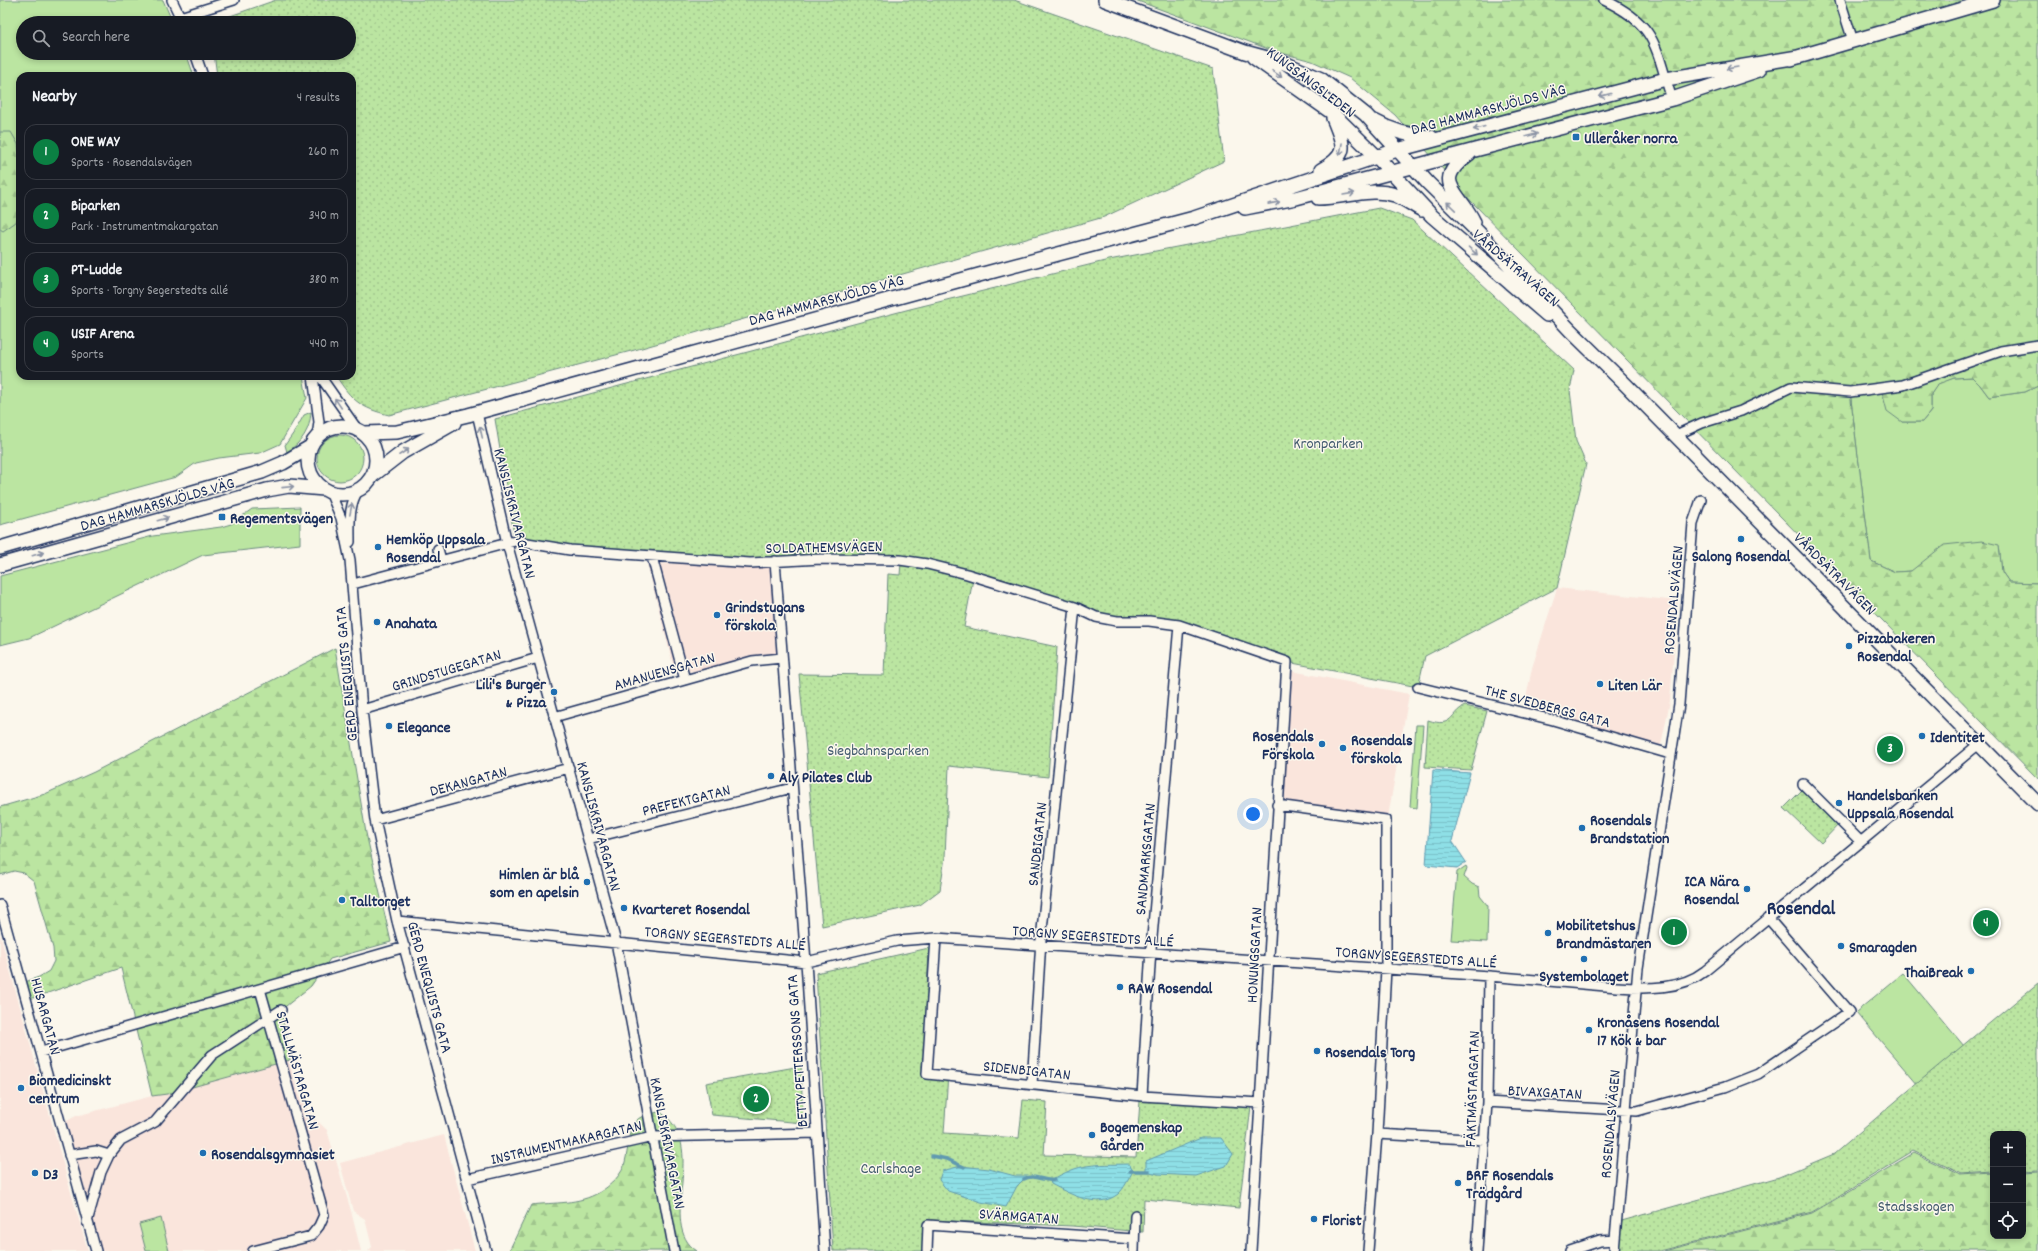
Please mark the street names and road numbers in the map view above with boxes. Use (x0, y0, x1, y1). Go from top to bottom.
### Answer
street label: KUNGSÄNGSLEDEN (1261, 42, 1360, 124)
street label: DAG HAMMARSKJÖLDS VÄG (1409, 79, 1569, 142)
street label: VÅRDSÄTRAVÄGEN (1466, 224, 1564, 314)
street label: DAG HAMMARSKJÖLDS VÄG (747, 270, 907, 333)
street label: KANSLISKRIVARGATAN (486, 446, 541, 581)
street label: DAG HAMMARSKJÖLDS VÄG (78, 472, 238, 538)
street label: VÅRDSÄTRAVÄGEN (1787, 528, 1881, 622)
street label: SOLDATHEMSVÄGEN (765, 536, 883, 561)
street label: ROSENDALSVÄGEN (1658, 545, 1691, 656)
street label: GERD ENEQUISTS GATA (330, 605, 365, 742)
street label: GRINDSTUGEGATAN (389, 644, 504, 699)
street label: AMANUENSGATAN (611, 647, 718, 698)
street label: THE SVEDBERGS GATA (1482, 680, 1613, 735)
street label: KANSLISKRIVARGATAN (569, 759, 626, 894)
street label: DEKANGATAN (427, 761, 510, 804)
street label: PREFEKTGATAN (640, 779, 733, 824)
street label: SANDBIGATAN (1023, 801, 1054, 887)
street label: SANDMARKSGATAN (1130, 802, 1163, 916)
street label: HONUNGSGATAN (1242, 907, 1269, 1004)
street label: GERD ENEQUISTS GATA (400, 919, 457, 1056)
street label: TORGNY SEGERSTEDTS ALLÉ (1011, 920, 1175, 955)
street label: TORGNY SEGERSTEDTS ALLÉ (643, 921, 807, 958)
street label: TORGNY SEGERSTEDTS ALLÉ (1334, 941, 1498, 976)
street label: BETTY PETTERSSONS GATA (782, 973, 815, 1128)
street label: HUSARGATAN (23, 975, 66, 1058)
street label: STALLMÄSTARGATAN (269, 1009, 325, 1133)
street label: FÄKTMÄSTARGATAN (1460, 1030, 1487, 1148)
street label: SIDENBIGATAN (982, 1055, 1072, 1088)
street label: ROSENDALSVÄGEN (1595, 1069, 1628, 1180)
street label: KANSLISKRIVARGATAN (642, 1076, 691, 1211)
street label: BIVAXGATAN (1507, 1080, 1583, 1107)
street label: INSTRUMENTMAKARGATAN (489, 1115, 645, 1172)
street label: SVÄRMGATAN (978, 1203, 1060, 1232)

